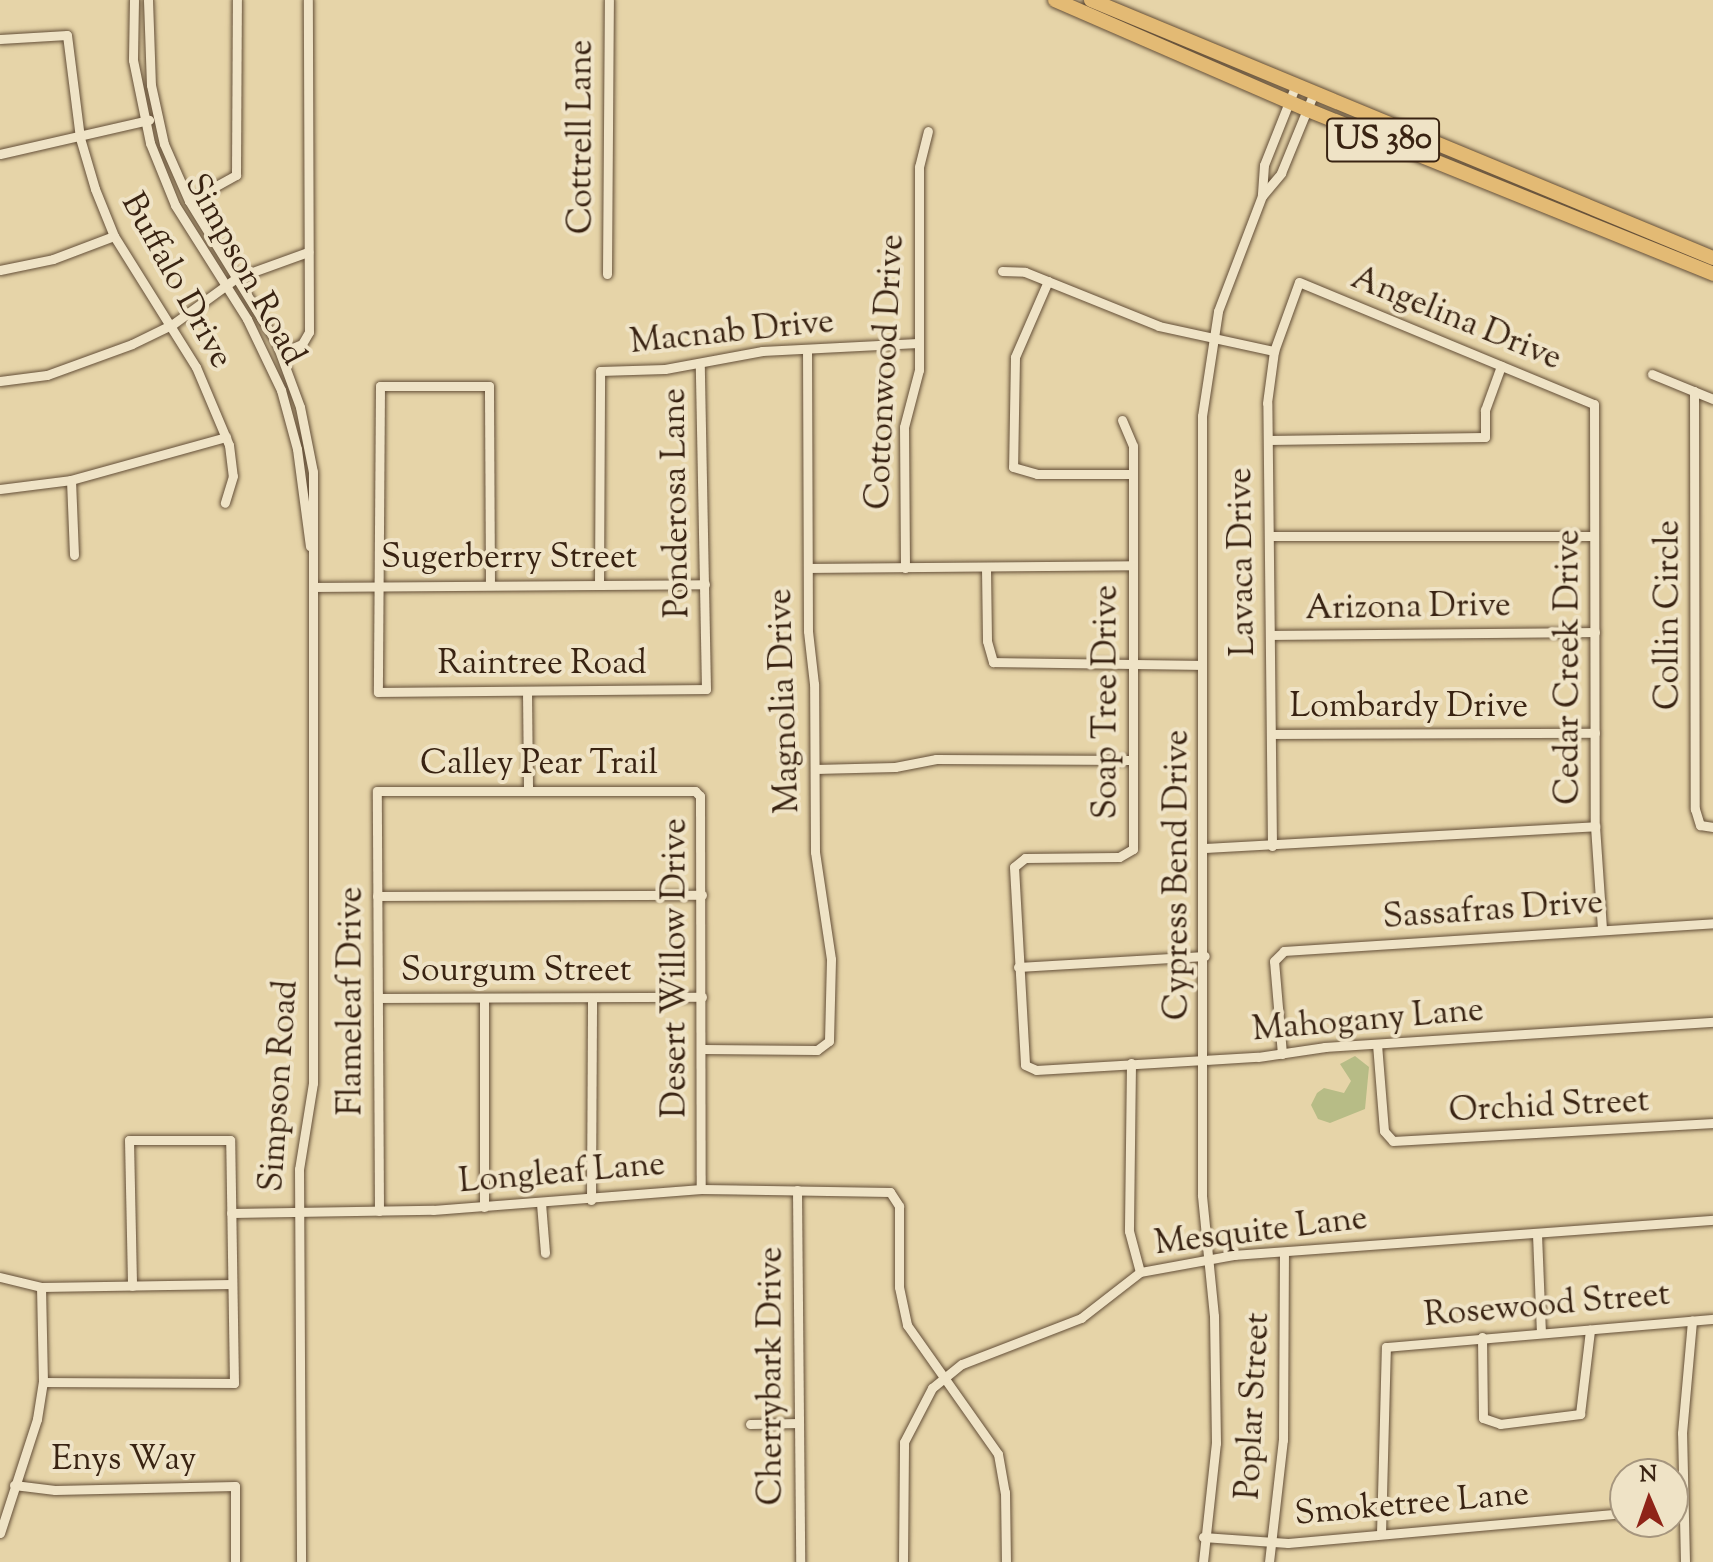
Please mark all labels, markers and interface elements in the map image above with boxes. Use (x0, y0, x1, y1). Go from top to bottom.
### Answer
street label: Cottrell Lane (562, 40, 602, 234)
road number: US 380 (1325, 112, 1441, 168)
street label: Simpson Road (175, 167, 313, 373)
street label: Buffalo Drive (111, 186, 241, 376)
street label: Cottonwood Drive (858, 233, 914, 511)
street label: Angelina Drive (1345, 258, 1567, 380)
street label: Macnab Drive (628, 302, 836, 364)
street label: Ponderosa Lane (655, 388, 699, 618)
street label: Lavaca Drive (1221, 467, 1265, 657)
street label: Collin Circle (1649, 520, 1689, 710)
street label: Cedar Creek Drive (1549, 529, 1589, 805)
street label: Sugerberry Street (381, 539, 637, 579)
street label: Soap Tree Drive (1087, 585, 1127, 819)
street label: Arizona Drive (1305, 586, 1511, 630)
street label: Magnolia Drive (761, 588, 809, 814)
street label: Raintree Road (437, 645, 647, 685)
street label: Lombardy Drive (1290, 688, 1528, 728)
street label: Cypress Bend Drive (1158, 730, 1198, 1020)
street label: Calley Pear Trail (420, 745, 658, 785)
street label: Desert Willow Drive (656, 818, 696, 1118)
street label: Sassafras Drive (1381, 883, 1605, 939)
street label: Flameleaf Drive (332, 887, 372, 1115)
street label: Sourgum Street (401, 952, 631, 992)
street label: Simpson Road (252, 979, 308, 1193)
street label: Mahogany Lane (1250, 991, 1486, 1051)
street label: Orchid Street (1448, 1081, 1650, 1133)
street label: Longleaf Lane (457, 1145, 667, 1203)
street label: Mesquite Lane (1152, 1199, 1370, 1265)
street label: Cherrybark Drive (752, 1247, 792, 1505)
street label: Rosewood Street (1422, 1275, 1672, 1337)
street label: Poplar Street (1229, 1311, 1279, 1501)
street label: Enys Way (51, 1441, 197, 1481)
north arrow (1609, 1458, 1689, 1538)
text: N (1639, 1460, 1658, 1492)
street label: Smoketree Lane (1293, 1474, 1531, 1536)

